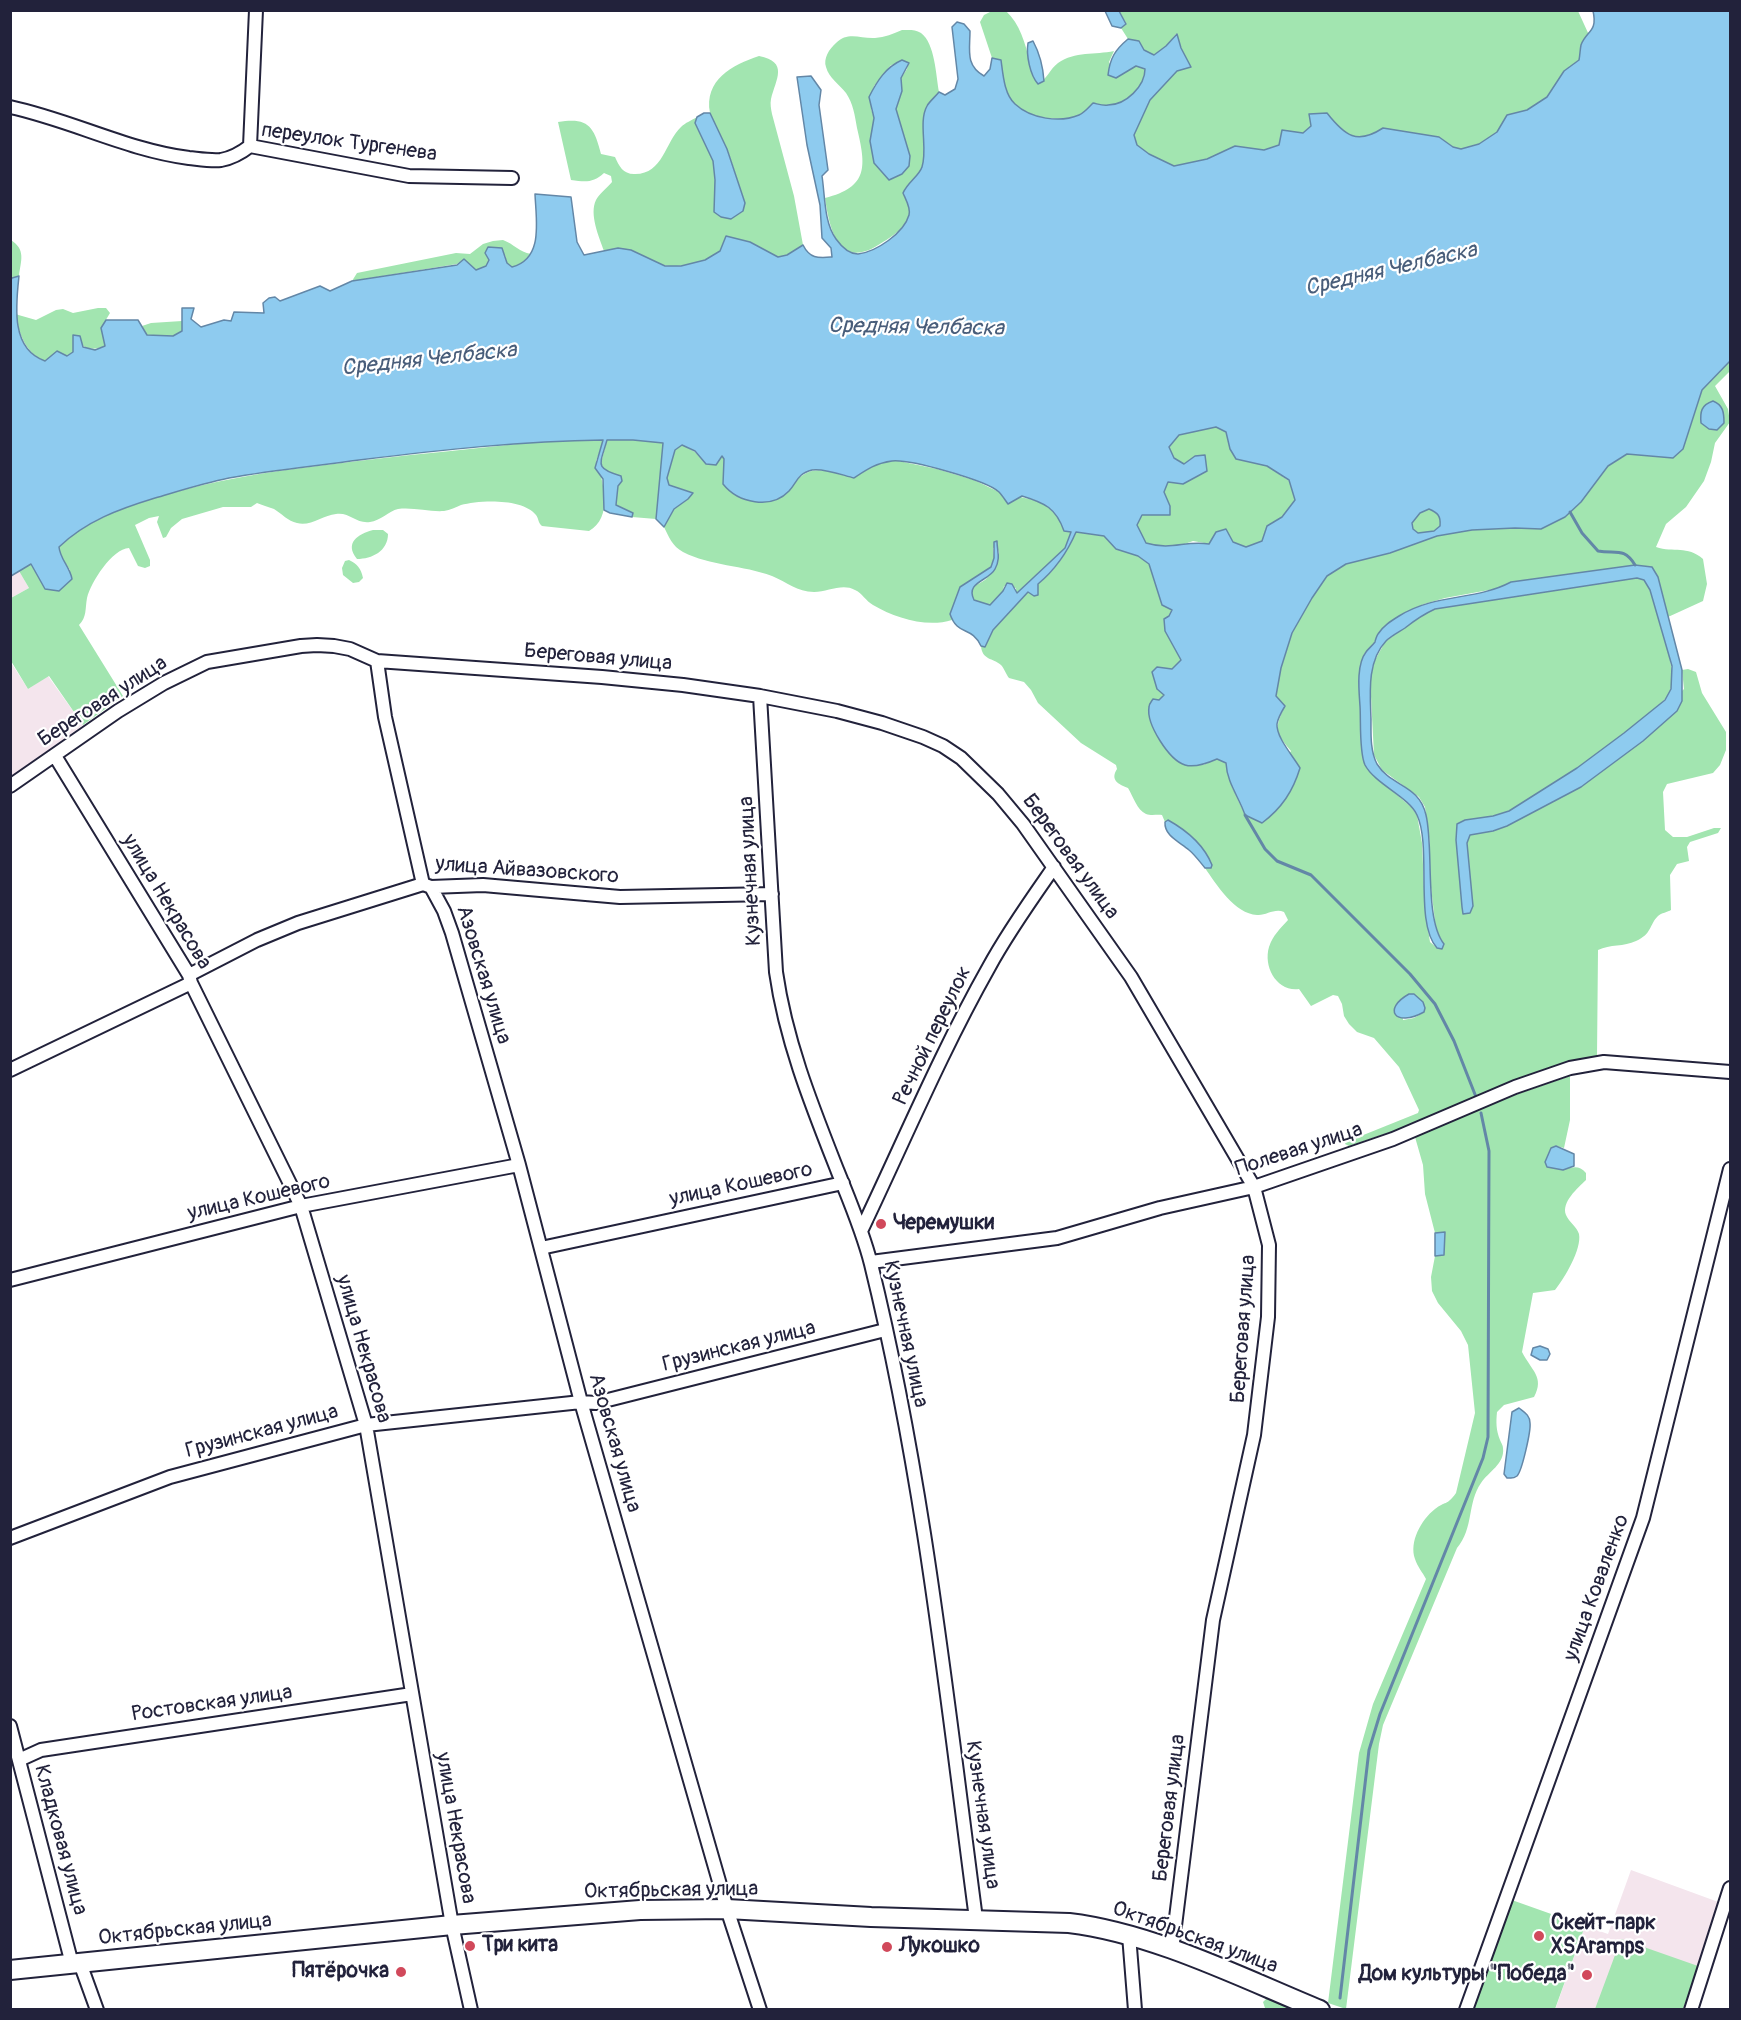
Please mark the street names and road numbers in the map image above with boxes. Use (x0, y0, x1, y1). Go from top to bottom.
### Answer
street label: переулок Тургенева (260, 118, 438, 168)
street label: Береговая улица (523, 639, 673, 677)
street label: Береговая улица (34, 651, 172, 753)
street label: Береговая улица (1016, 790, 1124, 924)
street label: Кузнечная улица (735, 796, 767, 946)
street label: улица Некрасова (116, 830, 216, 974)
street label: улица Айвазовского (435, 852, 619, 890)
street label: Азовская улица (450, 903, 516, 1047)
street label: Речной переулок (889, 963, 977, 1109)
street label: Полевая улица (1232, 1118, 1366, 1182)
street label: улица Кошевого (667, 1158, 815, 1212)
street label: улица Кошевого (185, 1169, 333, 1227)
street label: Береговая улица (1226, 1254, 1262, 1404)
street label: Кузнечная улица (877, 1258, 933, 1410)
street label: улица Некрасова (330, 1272, 396, 1426)
street label: Грузинская улица (660, 1316, 818, 1378)
street label: Азовская улица (582, 1371, 646, 1515)
street label: Грузинская улица (183, 1400, 341, 1464)
street label: улица Коваленко (1559, 1511, 1635, 1665)
street label: Ростовская улица (130, 1680, 294, 1728)
street label: Береговая улица (1148, 1733, 1192, 1883)
street label: Кузнечная улица (959, 1739, 1005, 1891)
street label: улица Некрасова (429, 1750, 481, 1906)
street label: Кладковая улица (28, 1762, 92, 1918)
street label: Октябрьская улица (584, 1877, 758, 1905)
street label: Октябрьская улица (1109, 1896, 1281, 1980)
street label: Октябрьская улица (97, 1908, 273, 1952)

